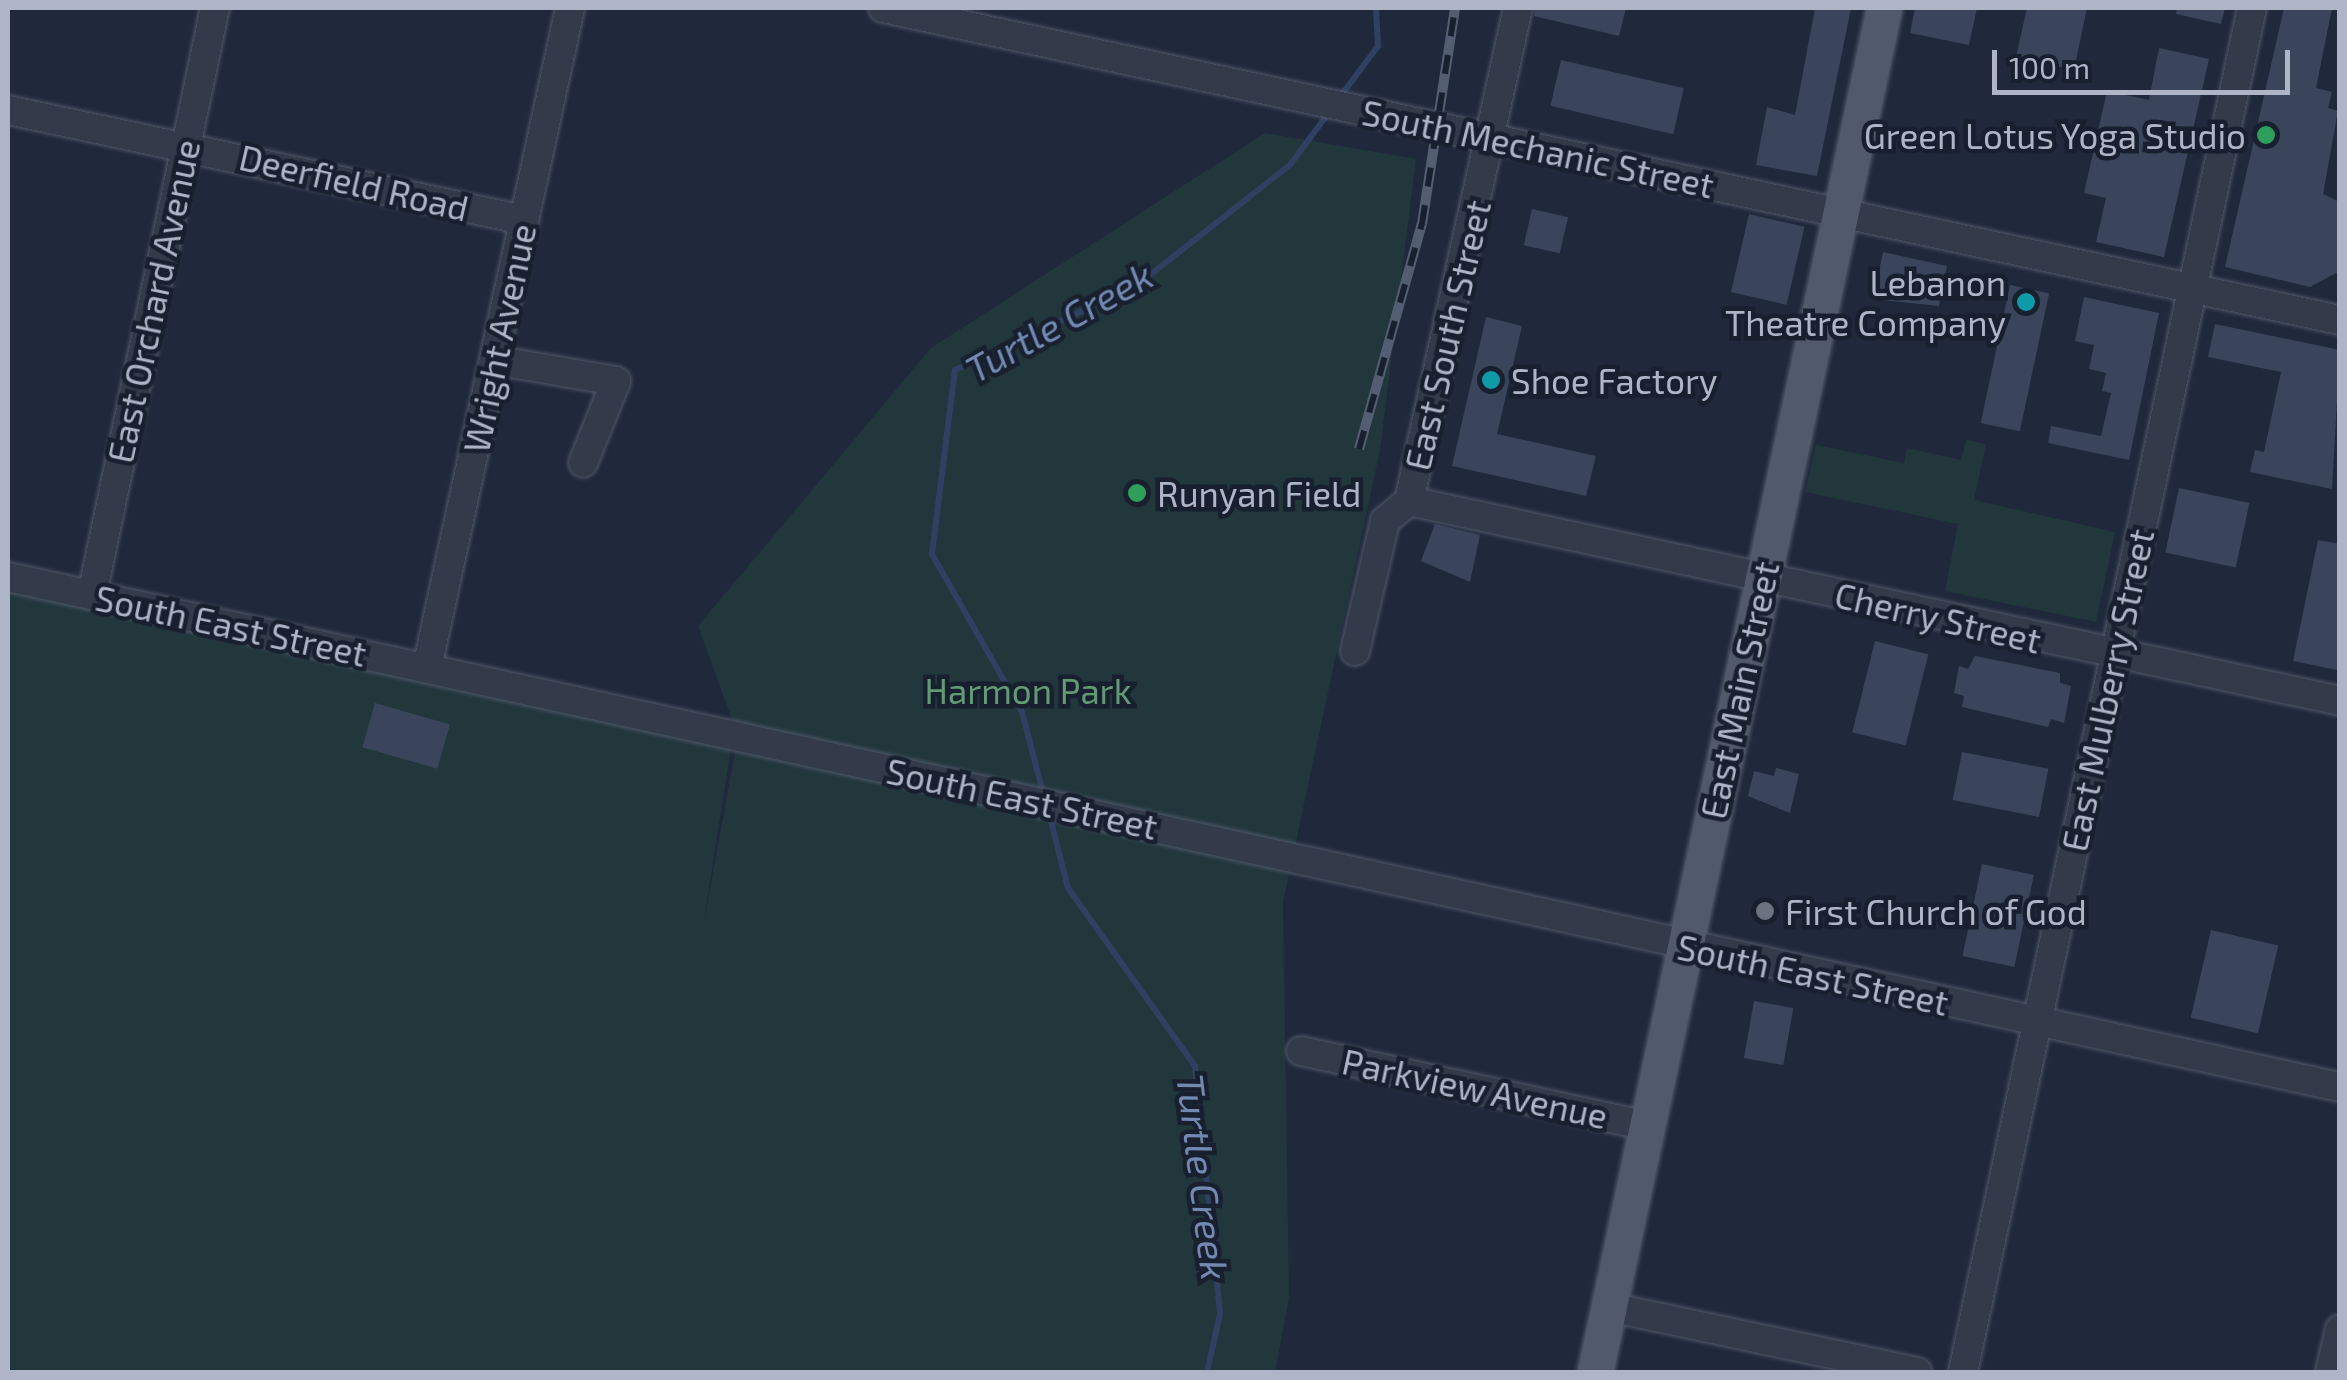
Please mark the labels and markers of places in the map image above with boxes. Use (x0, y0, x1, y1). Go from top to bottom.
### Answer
place label: Green Lotus Yoga Studio (1863, 114, 2246, 156)
marker: Green Lotus Yoga Studio (2255, 124, 2277, 146)
place label: Lebanon Theatre Company (1725, 261, 2006, 343)
marker: Lebanon Theatre Company (2015, 291, 2037, 313)
place label: Shoe Factory (1511, 359, 1718, 401)
marker: Shoe Factory (1480, 369, 1502, 391)
place label: Runyan Field (1157, 472, 1361, 514)
marker: Runyan Field (1126, 482, 1148, 504)
place label: First Church of God (1785, 890, 2087, 932)
marker: First Church of God (1754, 900, 1776, 922)

